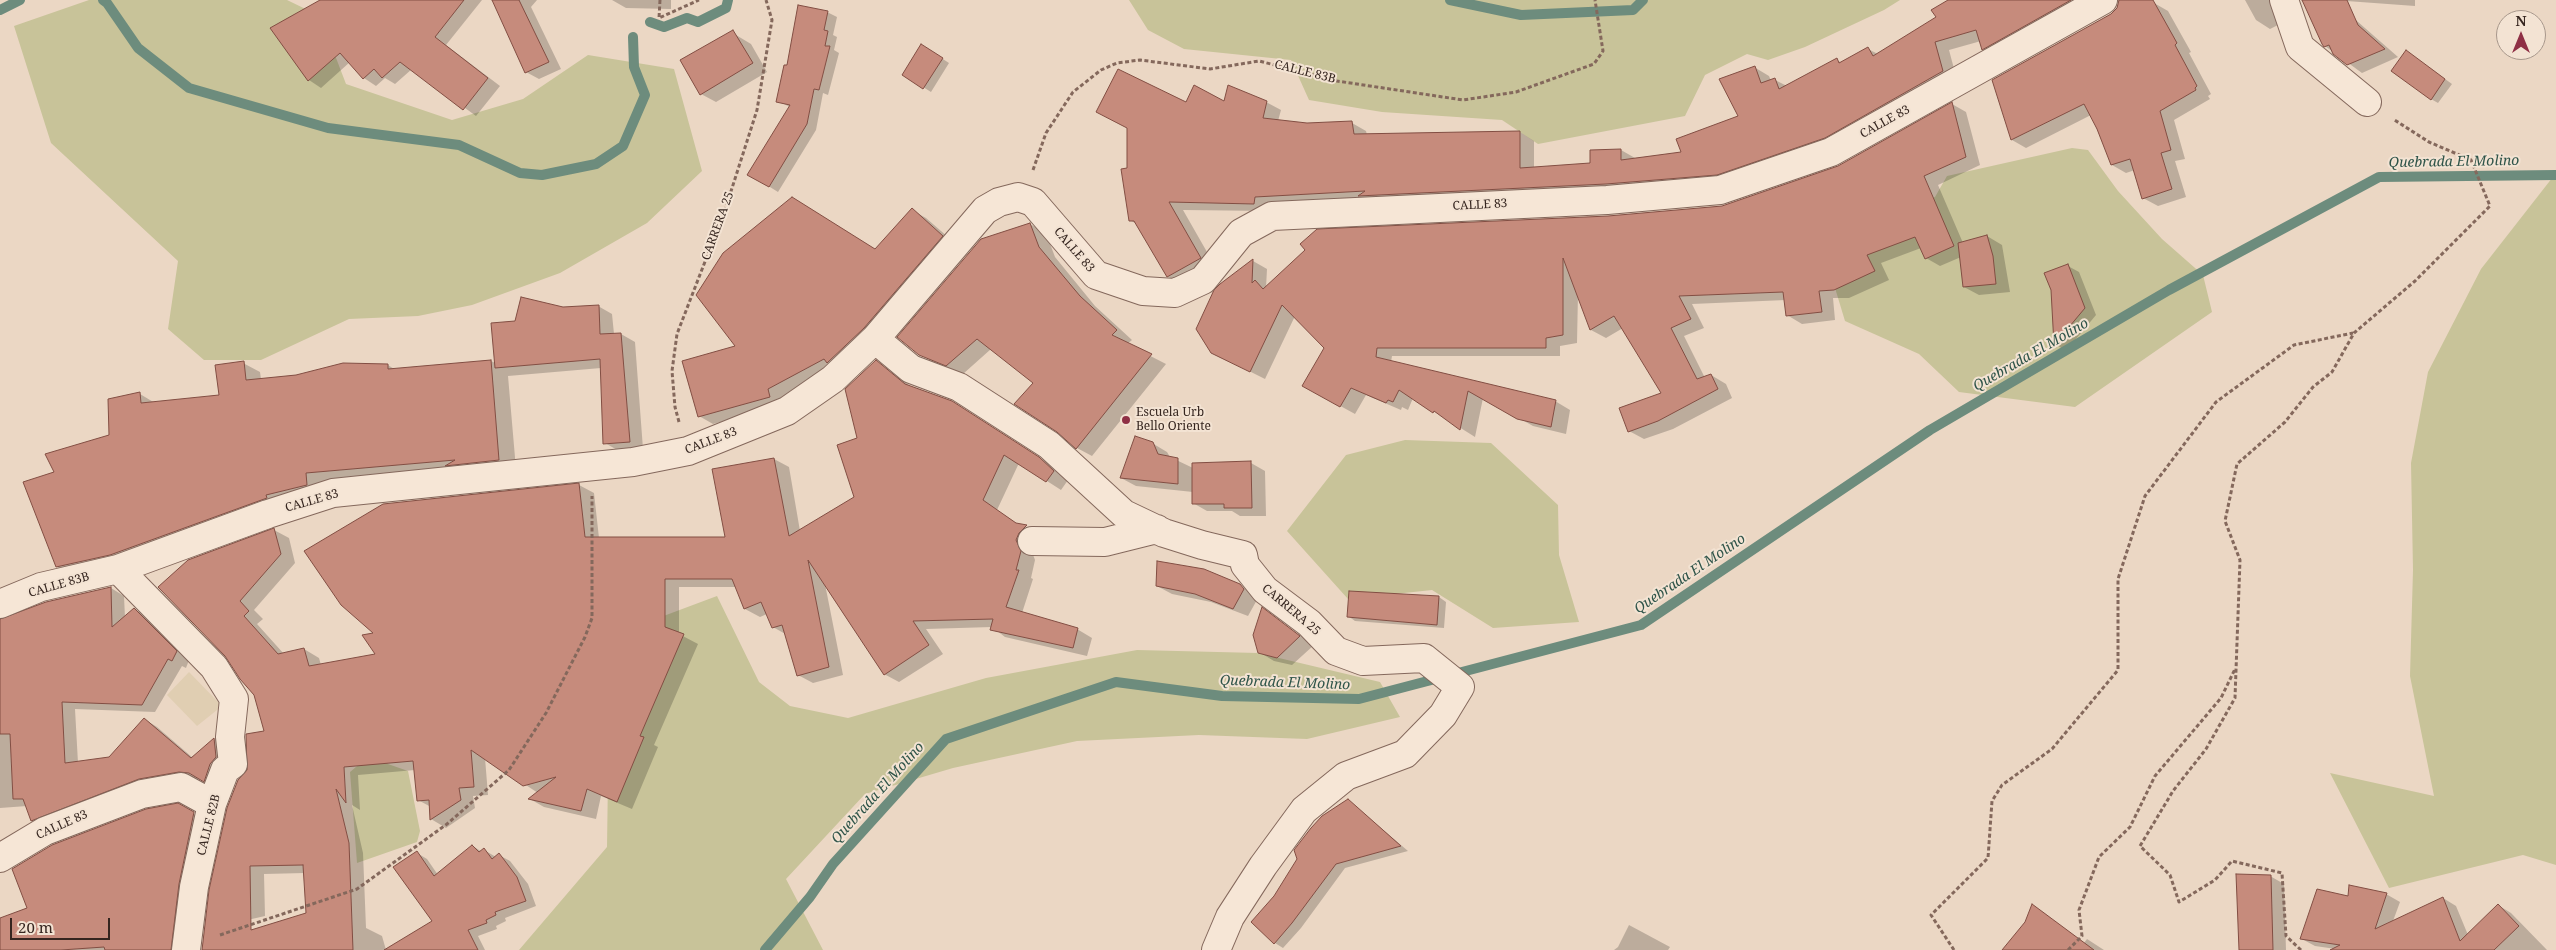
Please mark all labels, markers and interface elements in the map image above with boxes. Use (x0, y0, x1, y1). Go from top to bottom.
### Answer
north arrow (2496, 10, 2546, 60)
text: N (2515, 11, 2527, 30)
street label: CALLE 83B (1273, 57, 1337, 87)
street label: CALLE 83 (1858, 102, 1912, 142)
water label: Quebrada El Molino (2389, 152, 2519, 172)
street label: CARRERA 25 (699, 190, 737, 262)
street label: CALLE 83 (1452, 196, 1508, 214)
street label: CALLE 83 (1051, 225, 1097, 275)
water label: Quebrada El Molino (1970, 315, 2092, 395)
place label: Escuela Urb Bello Oriente (1136, 406, 1211, 434)
marker: Escuela Urb Bello Oriente (1120, 414, 1132, 426)
street label: CALLE 83 (683, 424, 739, 458)
street label: CALLE 83 (284, 487, 340, 515)
water label: Quebrada El Molino (1631, 531, 1749, 617)
street label: CALLE 83B (27, 569, 91, 601)
street label: CARRERA 25 (1259, 581, 1323, 639)
water label: Quebrada El Molino (1219, 672, 1351, 694)
water label: Quebrada El Molino (828, 739, 928, 847)
street label: CALLE 82B (194, 793, 224, 857)
street label: CALLE 83 (34, 807, 90, 843)
scale bar (12, 908, 112, 940)
text: 20 m (18, 917, 53, 937)

